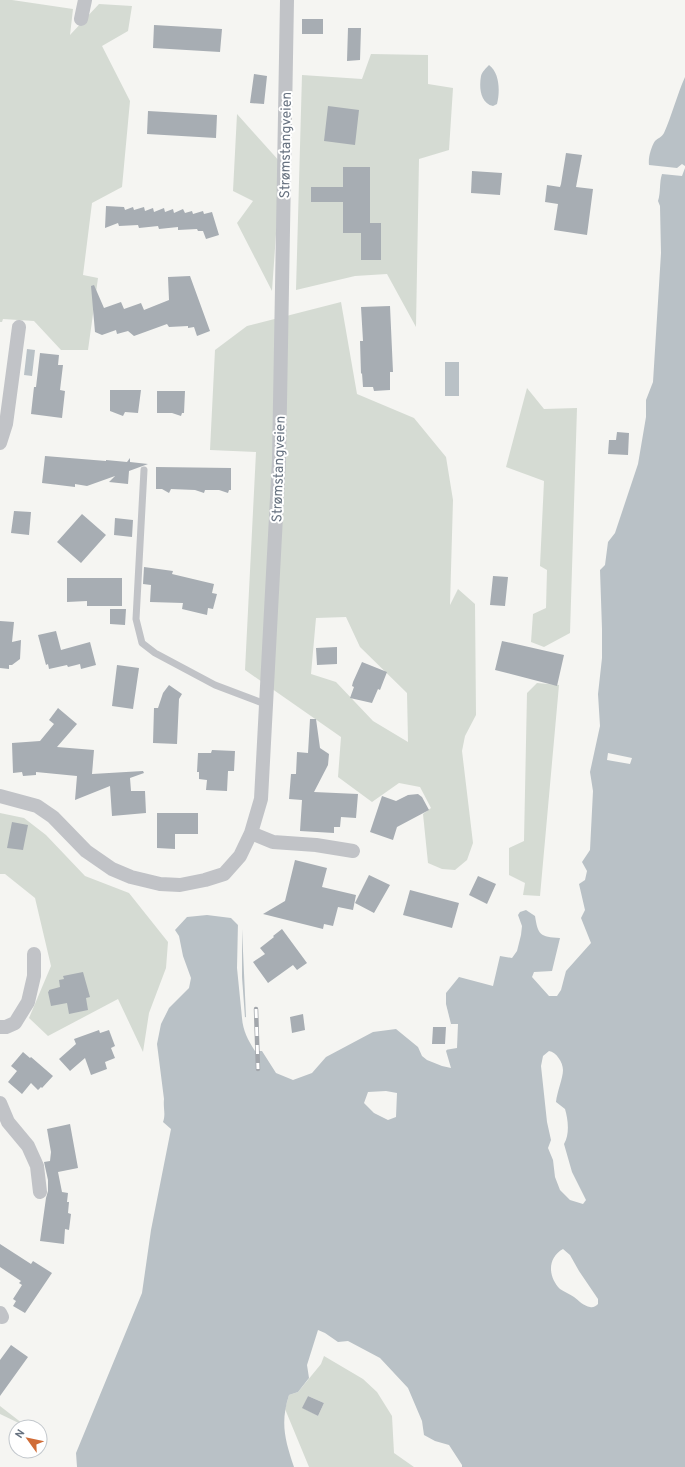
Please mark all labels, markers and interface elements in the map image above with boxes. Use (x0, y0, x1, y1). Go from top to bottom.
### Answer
street label: Strømstangveien (277, 92, 296, 198)
street label: Strømstangveien (269, 415, 290, 523)
north arrow (8, 1419, 48, 1459)
text: N (12, 1427, 28, 1441)

